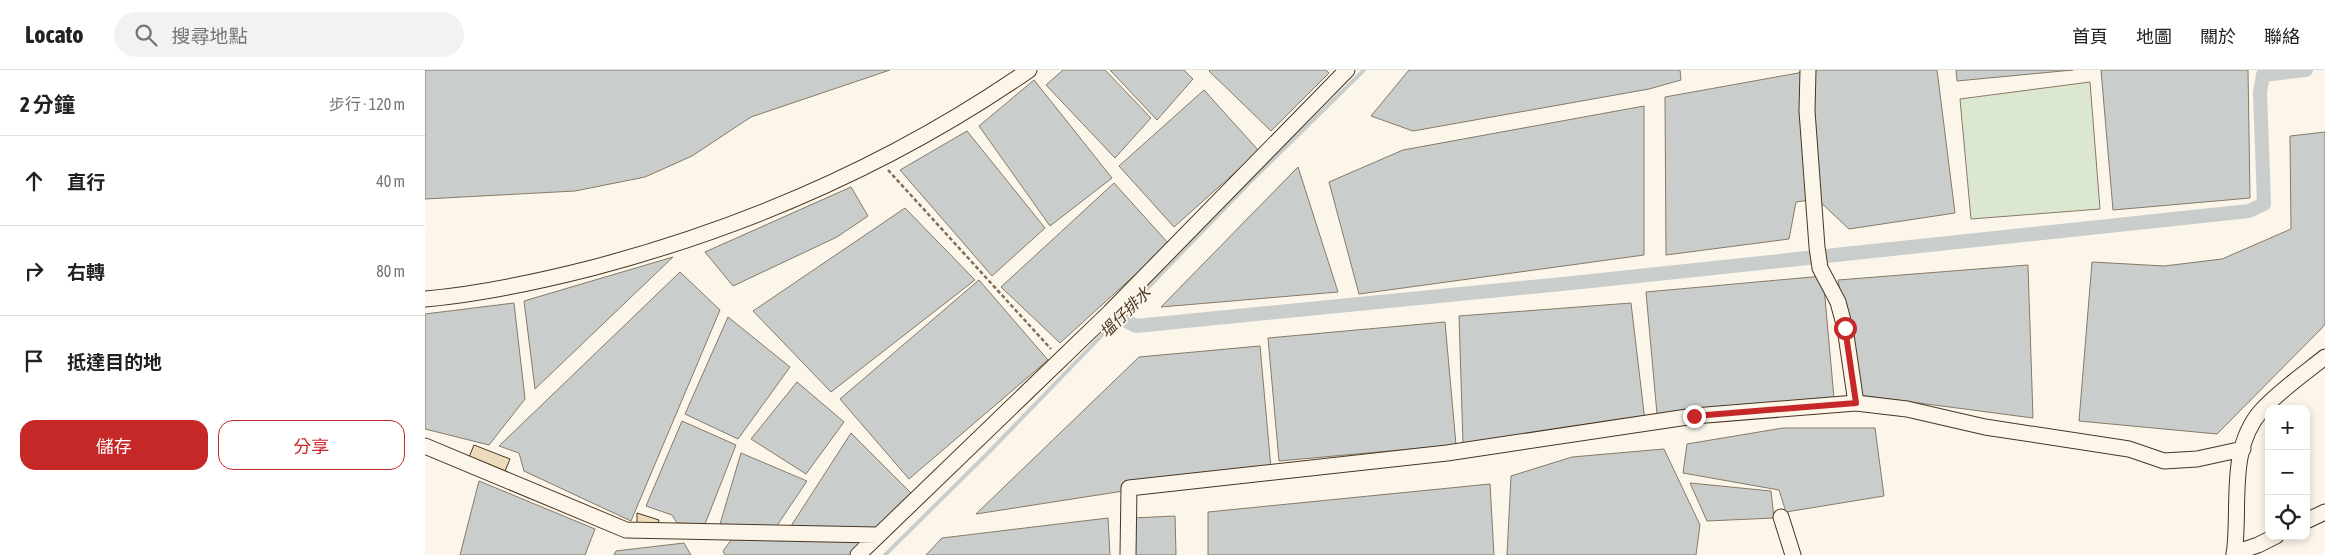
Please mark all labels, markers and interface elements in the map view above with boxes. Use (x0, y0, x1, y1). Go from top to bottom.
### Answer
search box (114, 12, 464, 57)
text: Locato (25, 21, 84, 48)
icon: search (132, 21, 160, 49)
text: 搜尋地點 (172, 25, 248, 47)
text: 首頁 (2072, 26, 2108, 47)
text: 地圖 (2136, 26, 2172, 47)
text: 關於 (2200, 26, 2236, 47)
text: 聯絡 (2264, 26, 2300, 47)
text: 2 分鐘 (20, 92, 75, 116)
text: 步行 · 120 m (329, 95, 405, 113)
icon: ahead (20, 167, 48, 195)
text: 直行 (67, 171, 105, 193)
text: 40 m (376, 172, 405, 190)
icon: right (20, 257, 48, 285)
text: 右轉 (67, 261, 105, 283)
text: 80 m (376, 262, 405, 280)
water label: 塭仔排水 (1096, 282, 1155, 341)
route start (1834, 317, 1857, 340)
icon: arrive (20, 347, 48, 375)
text: 抵達目的地 (67, 351, 162, 373)
route end (1683, 405, 1706, 428)
map controls (2265, 405, 2310, 540)
button: + (2265, 405, 2310, 450)
button: 儲存 (20, 420, 208, 470)
button: 分享 (218, 420, 405, 470)
button: − (2265, 450, 2310, 495)
button: locate (2265, 495, 2310, 540)

